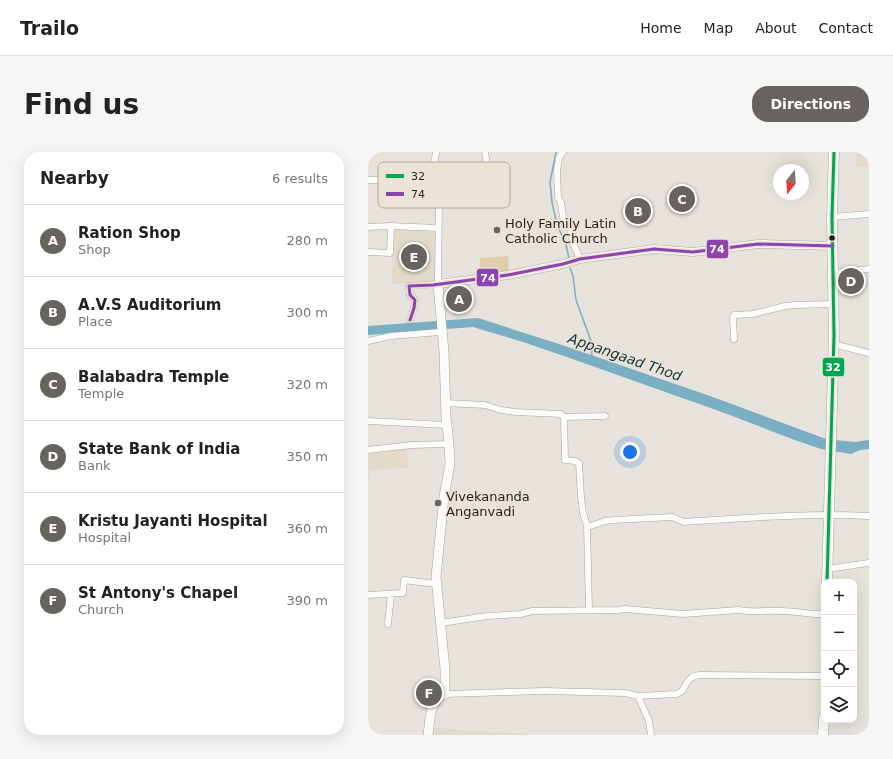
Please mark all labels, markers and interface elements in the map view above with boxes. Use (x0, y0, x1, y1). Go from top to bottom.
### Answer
text: Trailo (20, 17, 79, 39)
text: Home (640, 20, 682, 36)
text: Map (704, 20, 733, 36)
text: About (755, 20, 797, 36)
text: Contact (819, 20, 873, 36)
button: Directions (752, 86, 869, 122)
text: Find us (24, 88, 139, 121)
legend (378, 162, 510, 208)
north arrow (773, 164, 809, 200)
text: Nearby (40, 168, 109, 188)
text: 32 (411, 170, 425, 183)
text: 6 results (272, 171, 328, 186)
pin: C (669, 184, 695, 214)
text: 74 (411, 188, 425, 201)
pin: B (625, 196, 651, 226)
place label: Holy Family Latin Catholic Church (505, 216, 616, 246)
text: Ration Shop (78, 224, 181, 242)
marker: Holy Family Latin Catholic Church (492, 225, 502, 235)
text: A (48, 233, 58, 248)
text: 280 m (286, 233, 328, 248)
unlabelled marker (827, 233, 837, 243)
line badge: 74 (706, 239, 729, 259)
text: Shop (78, 242, 111, 257)
pin: E (401, 242, 427, 272)
text: 74 (709, 243, 725, 256)
pin: D (838, 266, 864, 296)
line badge: 74 (476, 268, 499, 287)
text: 74 (480, 272, 496, 285)
pin: A (446, 284, 472, 314)
text: A.V.S Auditorium (78, 296, 221, 314)
text: B (48, 305, 58, 320)
text: 300 m (286, 305, 328, 320)
text: Place (78, 314, 113, 329)
water label: Appangaad Thod (565, 330, 684, 384)
line badge: 32 (822, 357, 845, 377)
text: 32 (825, 361, 841, 374)
text: Balabadra Temple (78, 368, 229, 386)
text: C (48, 377, 58, 392)
text: 320 m (286, 377, 328, 392)
text: Temple (78, 386, 124, 401)
text: State Bank of India (78, 440, 240, 458)
your location (620, 442, 640, 462)
text: D (48, 449, 58, 464)
text: 350 m (286, 449, 328, 464)
text: Bank (78, 458, 111, 473)
place label: Vivekananda Anganvadi (446, 489, 530, 519)
marker: Vivekananda Anganvadi (433, 498, 443, 508)
text: Kristu Jayanti Hospital (78, 512, 268, 530)
text: E (49, 521, 57, 536)
text: 360 m (286, 521, 328, 536)
text: Hospital (78, 530, 131, 545)
map controls (821, 579, 857, 723)
button: + (821, 579, 857, 615)
text: St Antony's Chapel (78, 584, 238, 602)
text: F (49, 593, 57, 608)
text: 390 m (286, 593, 328, 608)
text: Church (78, 602, 124, 617)
button: − (821, 615, 857, 651)
button: locate (821, 651, 857, 687)
pin: F (416, 678, 442, 708)
button: layers (821, 687, 857, 723)

